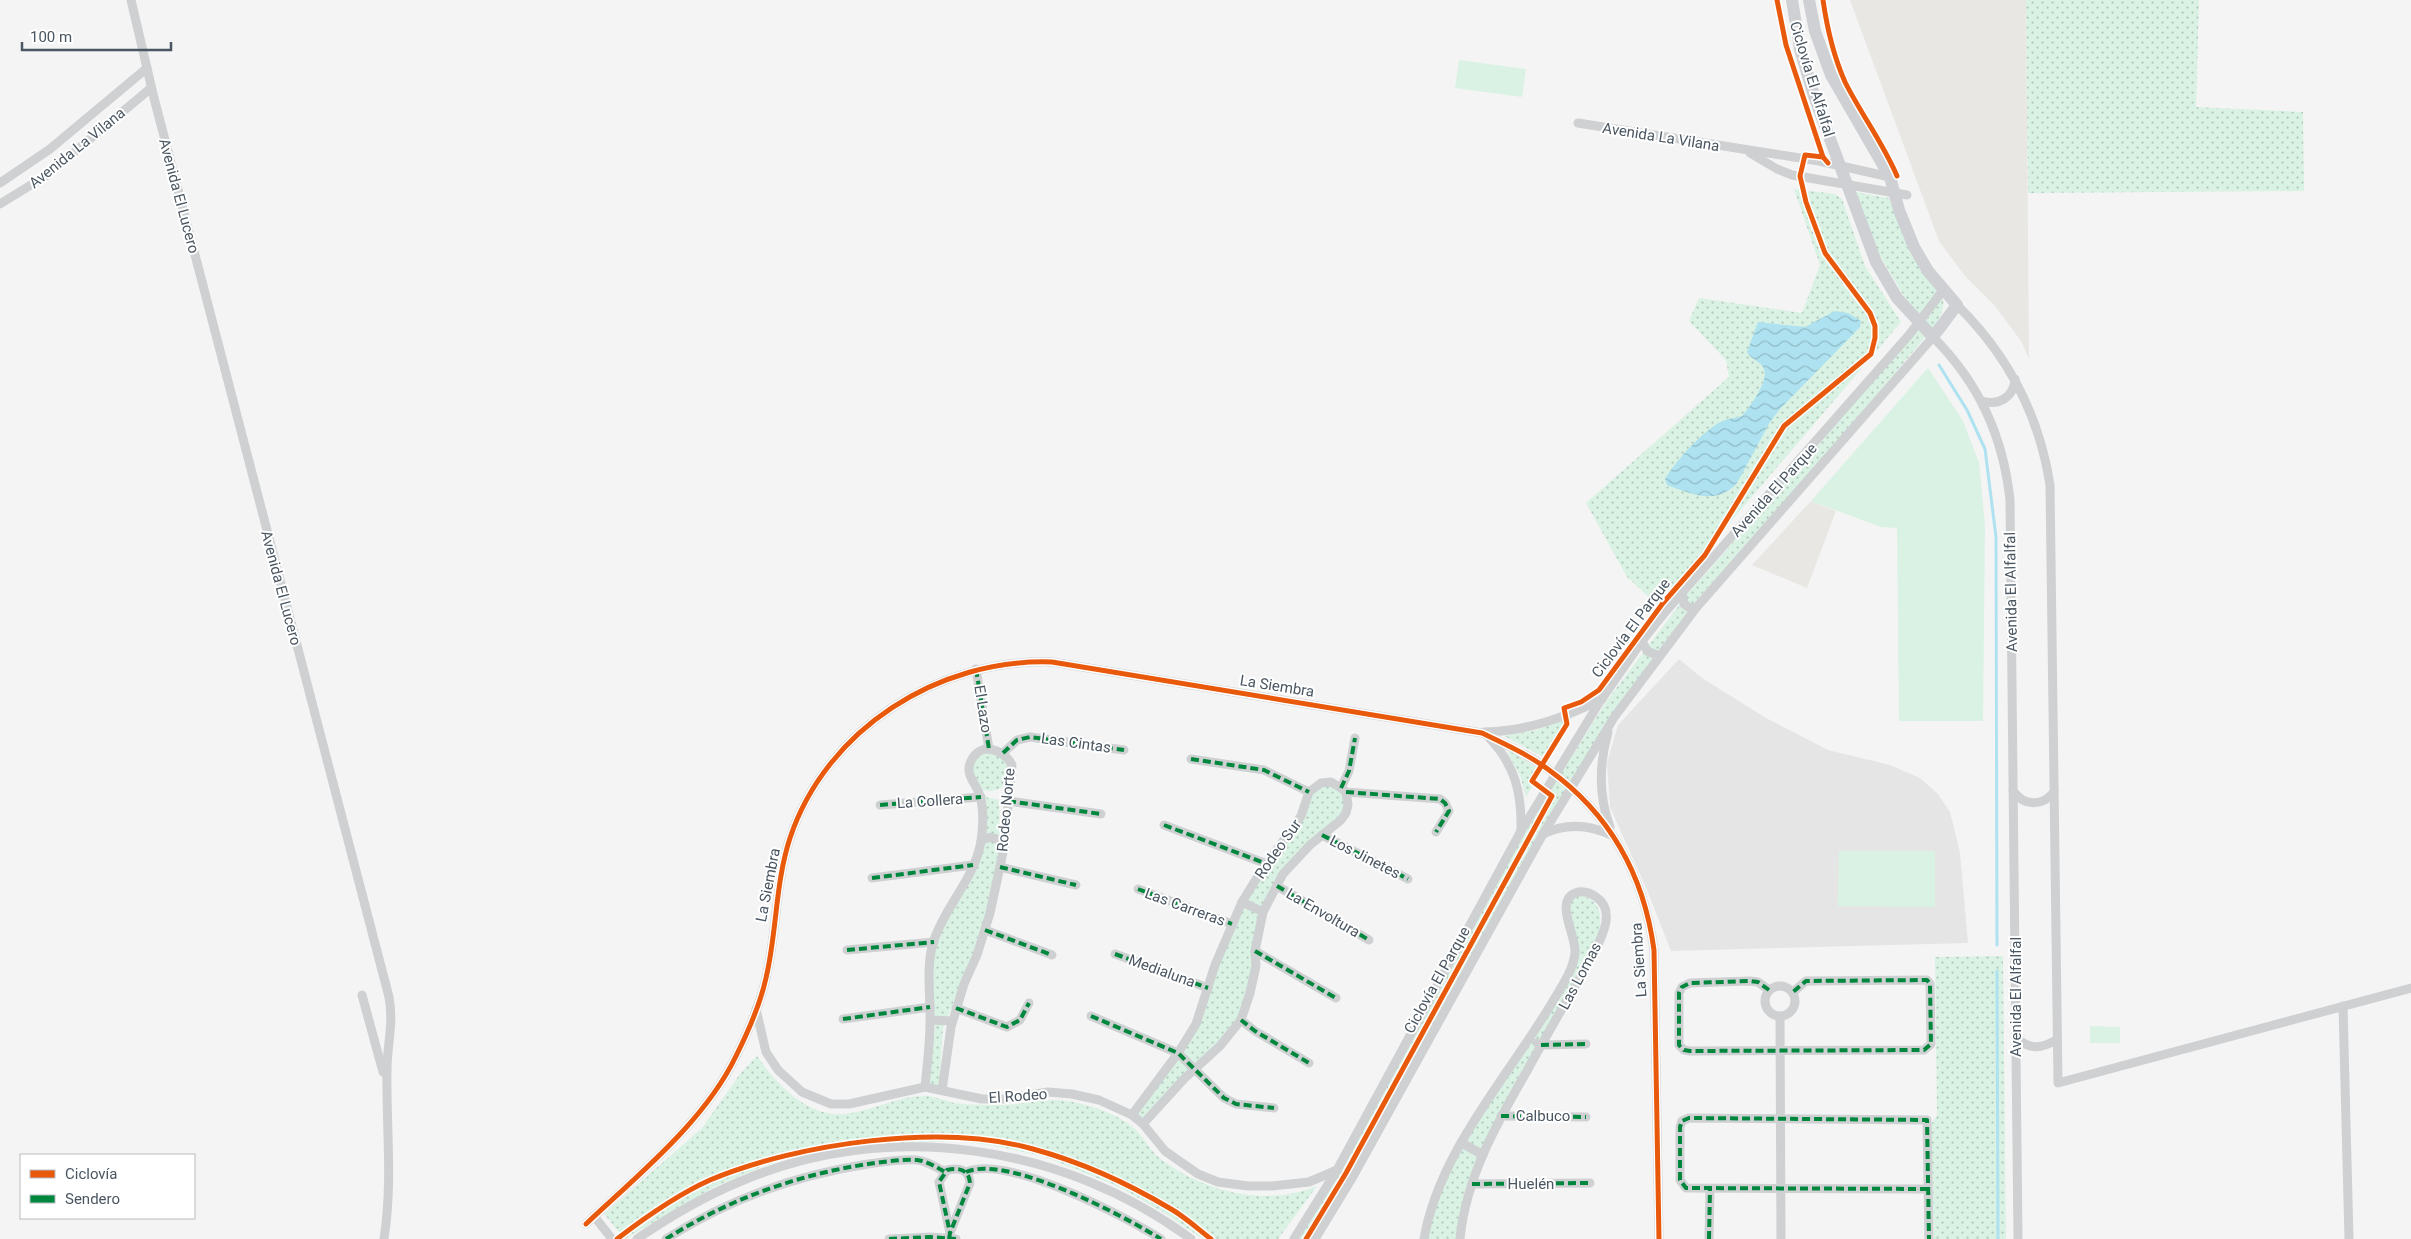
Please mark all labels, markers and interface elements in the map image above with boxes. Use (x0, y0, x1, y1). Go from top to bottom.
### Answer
street label: Ciclovía El Alfalfal (1786, 19, 1838, 139)
scale bar (22, 20, 171, 52)
text: 100 m (30, 28, 72, 46)
street label: Avenida La Vilana (25, 104, 129, 192)
street label: Avenida La Vilana (1601, 119, 1721, 155)
street label: Avenida El Lucero (155, 137, 203, 255)
street label: Avenida El Parque (1727, 439, 1821, 541)
street label: Avenida El Lucero (257, 529, 305, 647)
street label: Avenida El Alfalfal (2001, 532, 2021, 652)
street label: Ciclovía El Parque (1588, 575, 1674, 681)
street label: La Siembra (1239, 671, 1315, 701)
street label: El Lazo (970, 684, 996, 734)
street label: Las Cintas (1040, 729, 1112, 757)
street label: Rodeo Norte (993, 767, 1019, 853)
street label: La Collera (896, 790, 964, 812)
street label: Rodeo Sur (1251, 816, 1305, 882)
street label: Los Jinetes (1327, 832, 1403, 882)
street label: La Siembra (752, 846, 784, 924)
street label: Las Carreras (1142, 884, 1228, 930)
street label: La Envoltura (1283, 885, 1363, 941)
street label: La Siembra (1627, 922, 1651, 998)
street label: Ciclovía El Parque (1400, 923, 1474, 1037)
street label: Avenida El Alfalfal (2007, 937, 2025, 1057)
street label: Las Lomas (1555, 939, 1605, 1013)
street label: Medialuna (1126, 951, 1198, 991)
street label: El Rodeo (988, 1085, 1048, 1107)
street label: Calbuco (1516, 1107, 1570, 1125)
legend (20, 1154, 195, 1219)
text: Ciclovía (65, 1165, 118, 1183)
street label: Huelén (1508, 1175, 1554, 1193)
text: Sendero (65, 1190, 120, 1208)

